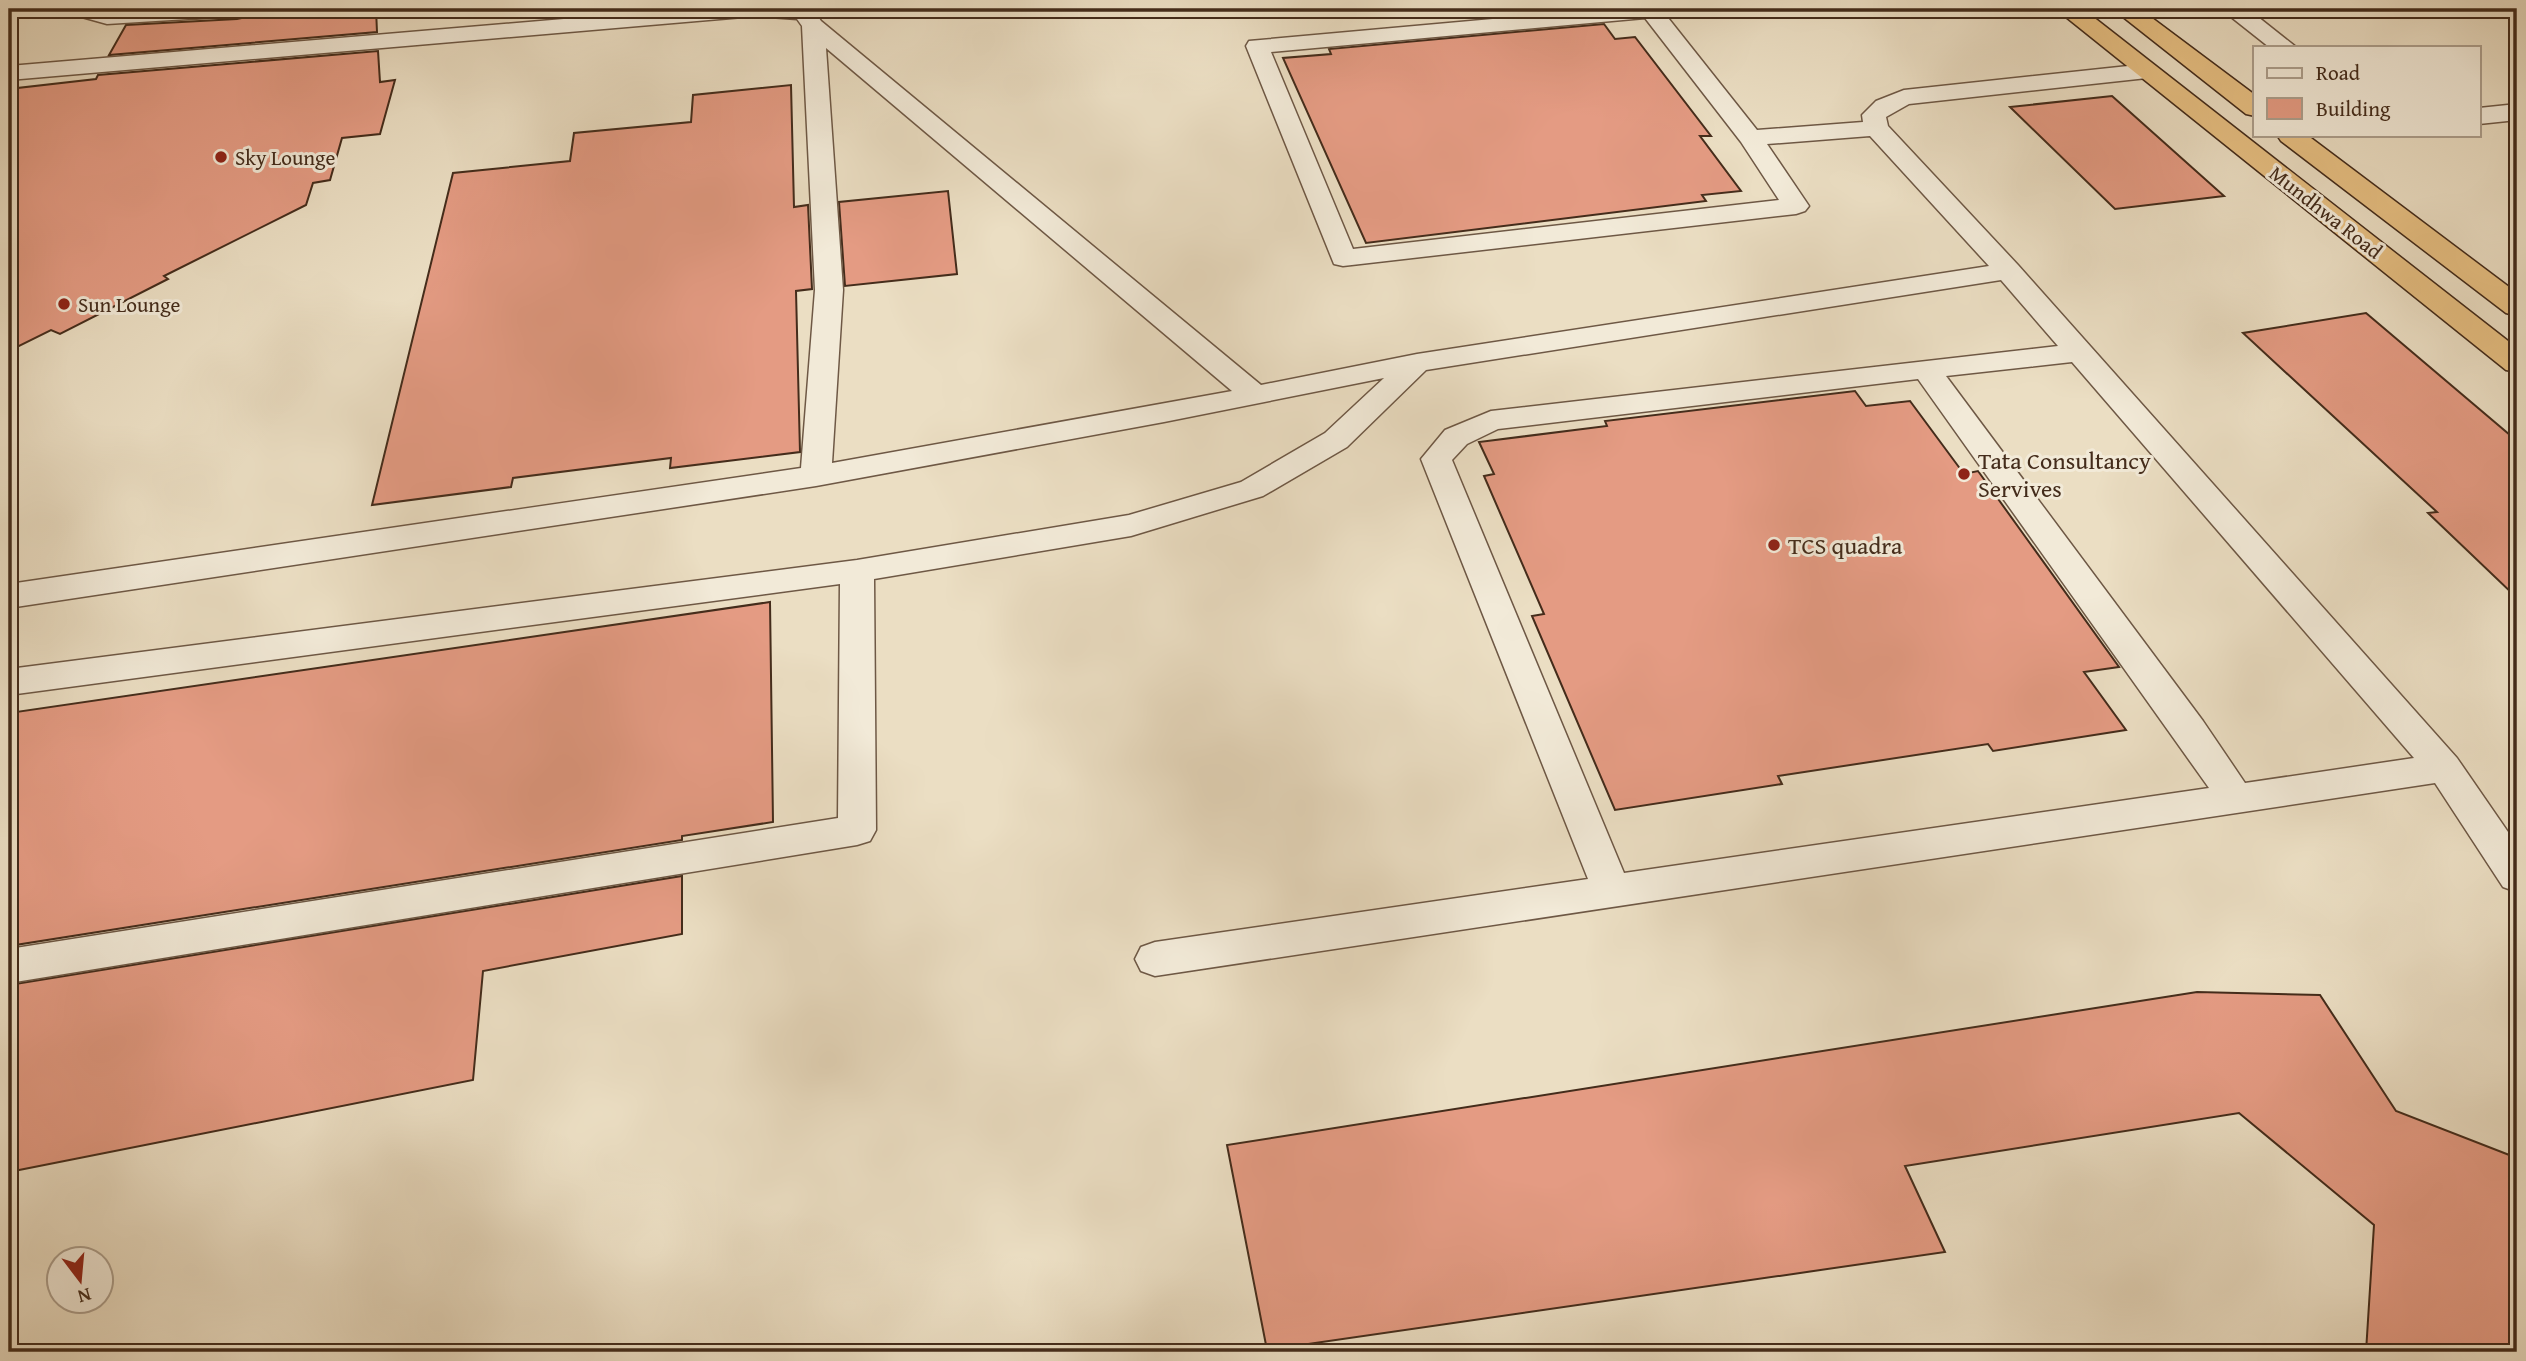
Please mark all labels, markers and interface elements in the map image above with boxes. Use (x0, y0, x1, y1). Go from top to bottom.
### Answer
legend (2253, 46, 2480, 136)
text: Road (2316, 57, 2361, 88)
text: Building (2316, 93, 2391, 124)
place label: Sky Lounge (235, 142, 336, 173)
marker: Sky Lounge (213, 149, 229, 165)
street label: Mundhwa Road (2263, 158, 2390, 267)
place label: Sun Lounge (78, 289, 181, 320)
marker: Sun Lounge (56, 296, 72, 312)
place label: Tata Consultancy Servives (1978, 443, 2151, 506)
marker: Tata Consultancy Servives (1956, 466, 1972, 482)
place label: TCS quadra (1788, 528, 1903, 563)
marker: TCS quadra (1766, 537, 1782, 553)
north arrow (46, 1246, 116, 1316)
text: N (74, 1281, 95, 1312)

